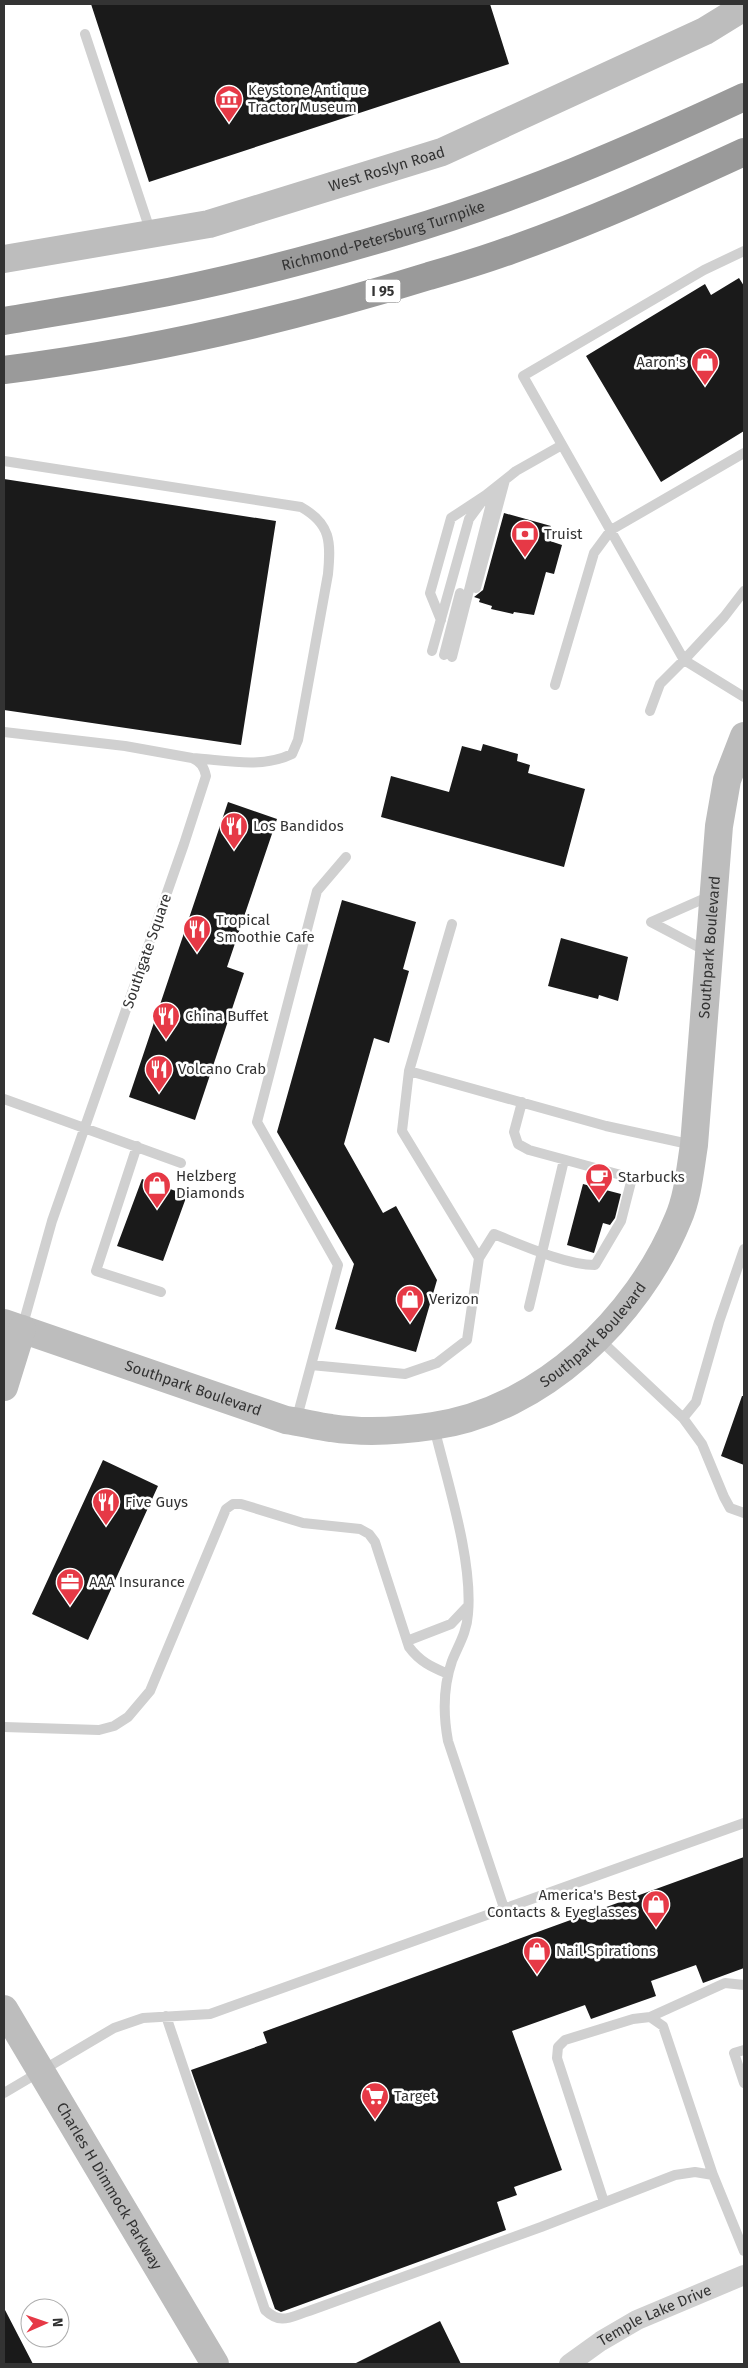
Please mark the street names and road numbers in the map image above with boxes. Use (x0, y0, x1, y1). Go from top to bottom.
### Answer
street label: West Roslyn Road (326, 143, 447, 195)
street label: Richmond-Petersburg Turnpike (279, 197, 487, 275)
road number: I 95 (366, 280, 400, 302)
street label: Southpark Boulevard (695, 875, 724, 1019)
street label: Southgate Square (119, 891, 175, 1011)
street label: Southpark Boulevard (536, 1279, 650, 1391)
street label: Southpark Boulevard (123, 1356, 264, 1420)
street label: Charles H Dimmock Parkway (53, 2099, 166, 2273)
street label: Temple Lake Drive (594, 2281, 714, 2350)

